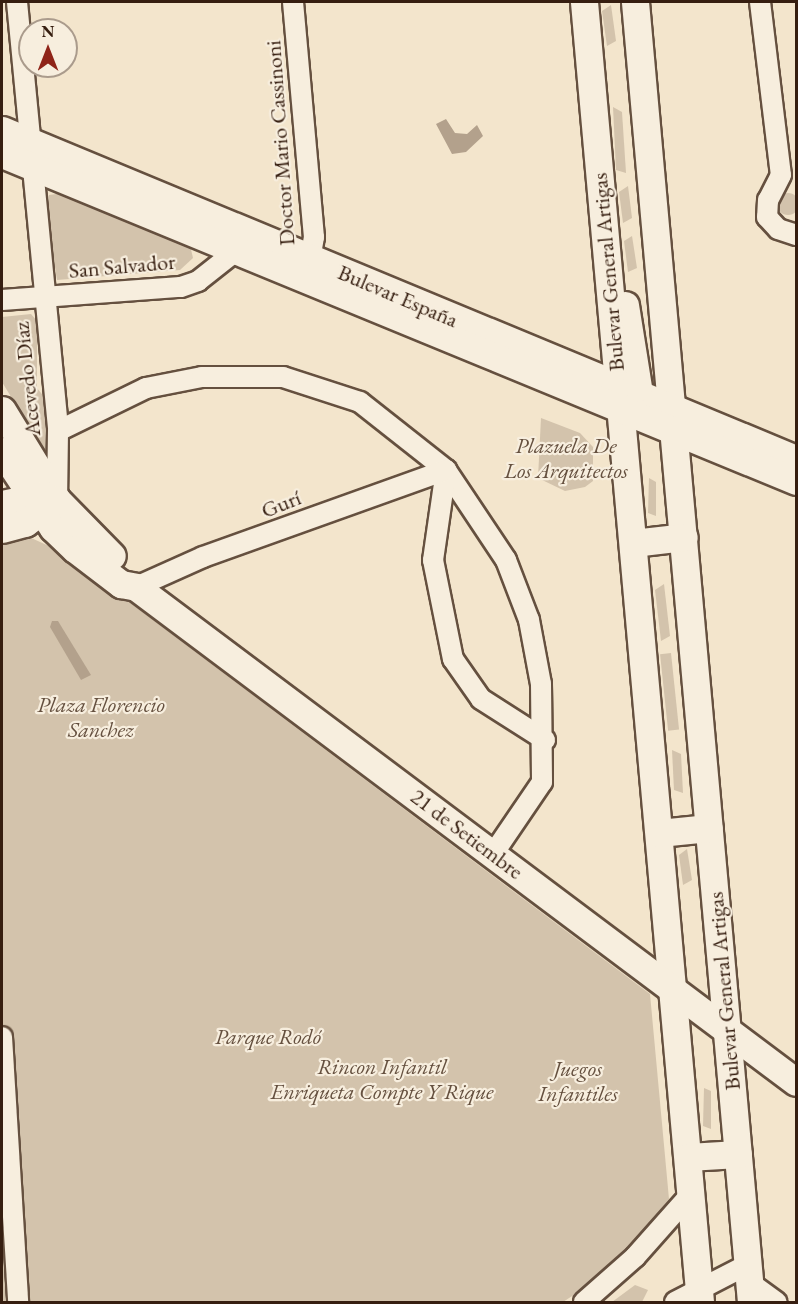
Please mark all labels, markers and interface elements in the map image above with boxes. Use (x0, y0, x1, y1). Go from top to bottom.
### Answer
north arrow (18, 18, 78, 78)
text: N (42, 21, 54, 42)
street label: Doctor Mario Cassinoni (260, 39, 300, 247)
street label: Bulevar General Artigas (586, 172, 630, 372)
street label: San Salvador (68, 248, 176, 284)
street label: Bulevar España (334, 259, 462, 333)
street label: Acevedo Díaz (8, 321, 46, 437)
park label: Plazuela De Los Arquitectos (504, 432, 628, 484)
street label: Gurí (257, 484, 305, 524)
park label: Plaza Florencio Sanchez (37, 691, 165, 742)
street label: 21 de Setiembre (406, 783, 528, 885)
street label: Bulevar General Artigas (702, 891, 746, 1091)
park label: Parque Rodó (215, 1024, 321, 1050)
park label: Rincon Infantil Enriqueta Compte Y Rique (271, 1053, 493, 1104)
park label: Juegos Infantiles (538, 1055, 618, 1106)

